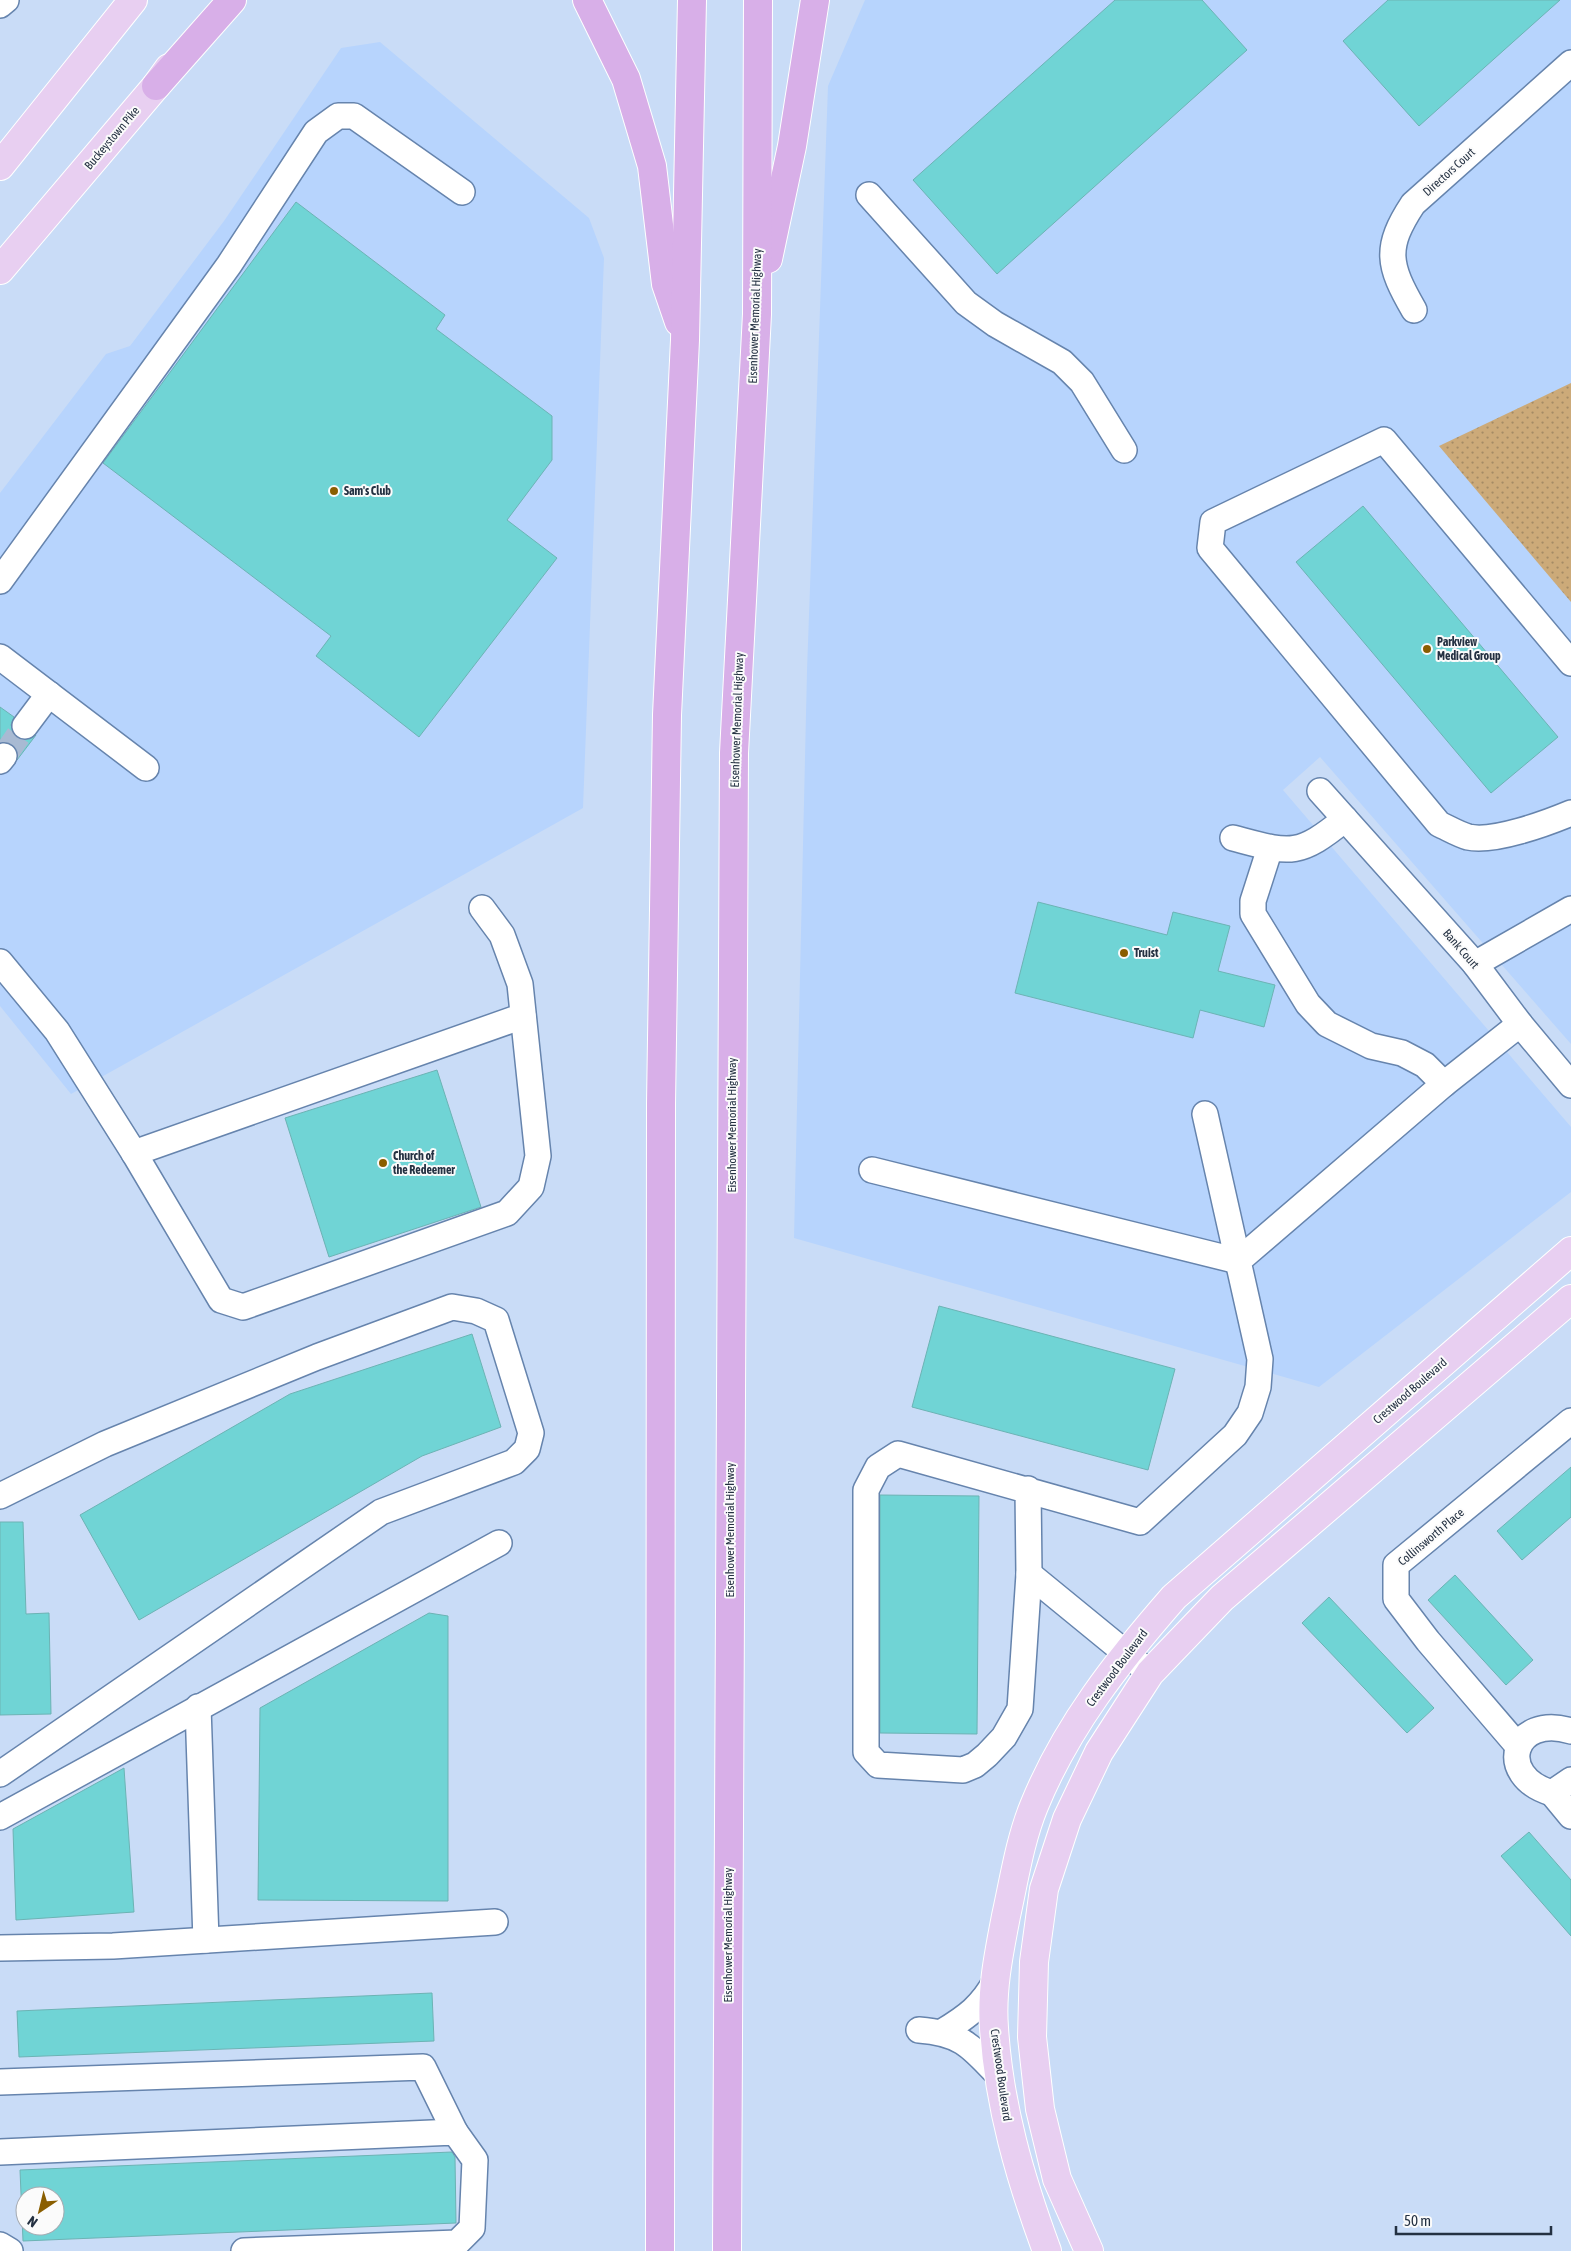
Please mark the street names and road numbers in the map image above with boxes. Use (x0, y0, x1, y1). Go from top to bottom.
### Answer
street label: Buckeystown Pike (82, 104, 142, 172)
street label: Directors Court (1420, 145, 1478, 199)
street label: Eisenhower Memorial Highway (746, 248, 764, 384)
street label: Eisenhower Memorial Highway (728, 652, 746, 788)
street label: Bank Court (1440, 926, 1482, 972)
street label: Eisenhower Memorial Highway (725, 1057, 739, 1193)
street label: Crestwood Boulevard (1370, 1355, 1450, 1427)
street label: Eisenhower Memorial Highway (723, 1462, 737, 1598)
street label: Collinsworth Place (1395, 1505, 1467, 1569)
street label: Crestwood Boulevard (1083, 1627, 1151, 1709)
street label: Eisenhower Memorial Highway (721, 1867, 735, 2003)
street label: Crestwood Boulevard (988, 2028, 1014, 2122)

